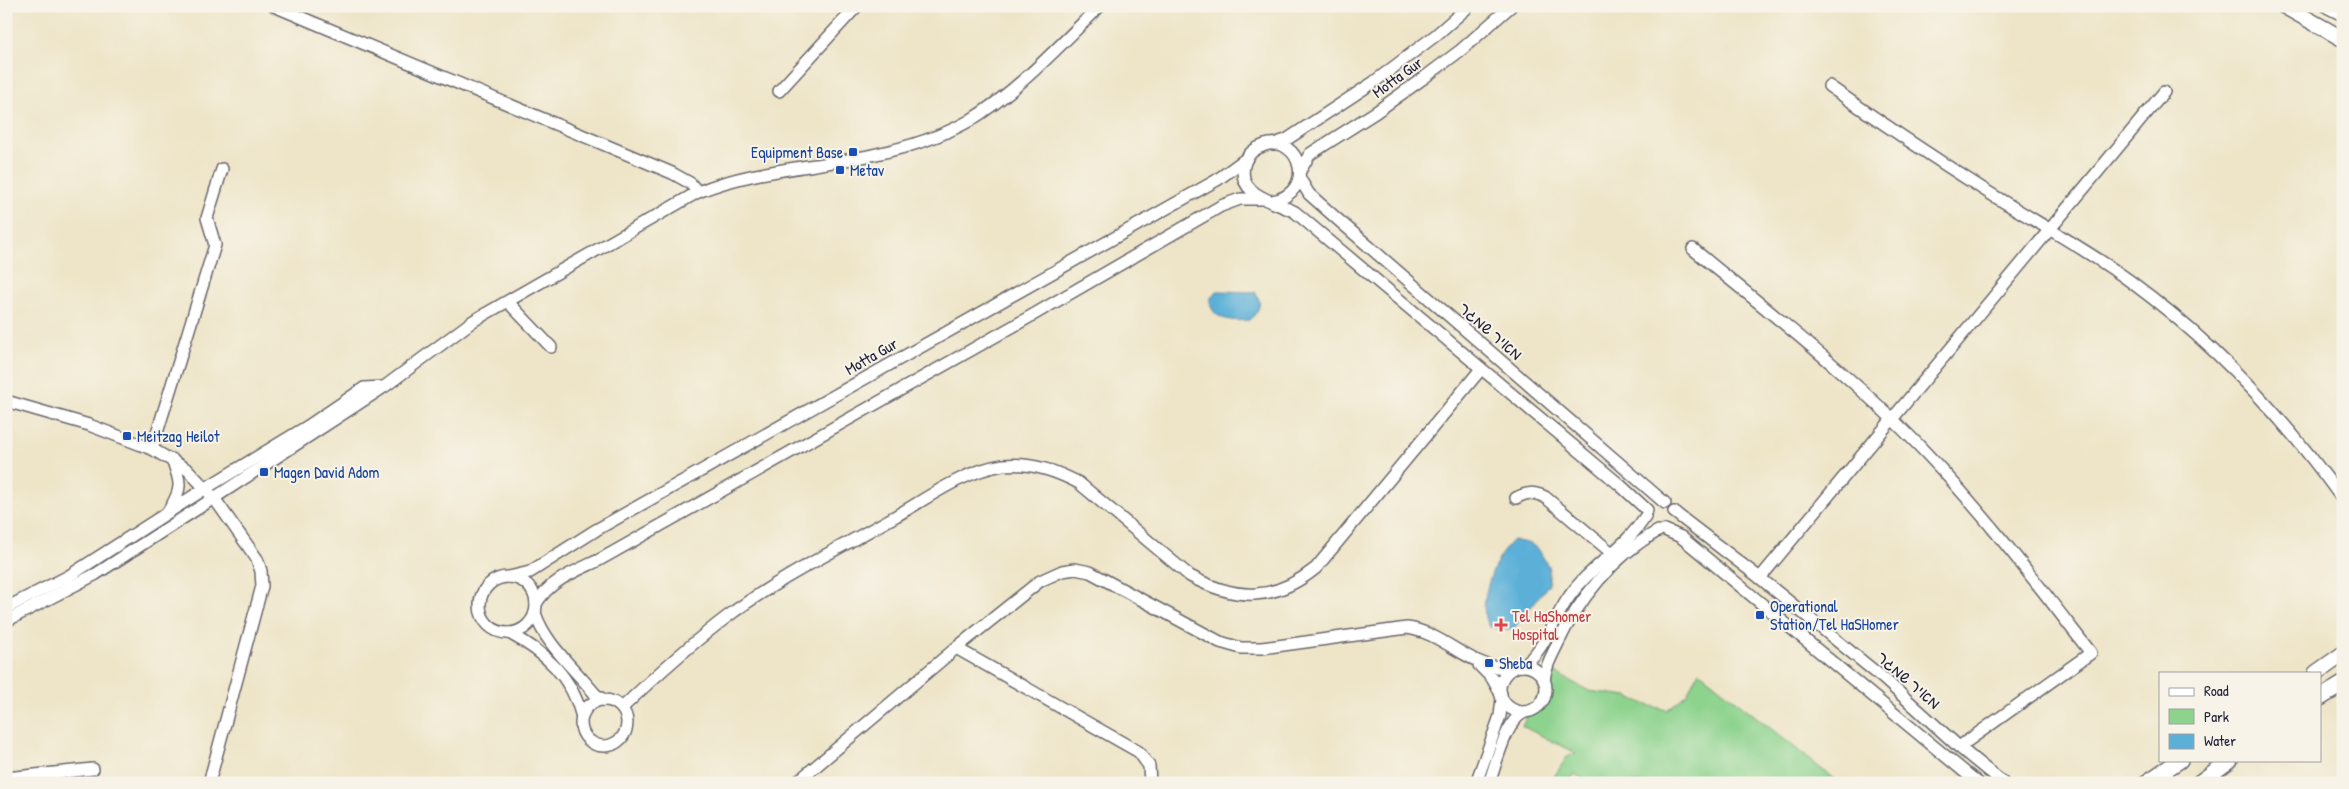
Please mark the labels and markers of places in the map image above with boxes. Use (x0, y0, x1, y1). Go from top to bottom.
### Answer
place label: Equipment Base (751, 141, 844, 163)
marker: Equipment Base (847, 146, 859, 158)
place label: Metav (850, 159, 885, 181)
marker: Metav (834, 164, 846, 176)
place label: Meitzag Heilot (137, 425, 220, 447)
marker: Meitzag Heilot (121, 430, 133, 442)
place label: Magen David Adom (274, 461, 379, 483)
marker: Magen David Adom (258, 466, 270, 478)
place label: Operational Station/Tel HaSHomer (1770, 595, 1899, 635)
place label: Tel HaShomer Hospital (1512, 605, 1591, 645)
marker: Operational Station/Tel HaSHomer (1754, 609, 1766, 621)
marker: Tel HaShomer Hospital (1494, 618, 1508, 632)
place label: Sheba (1499, 652, 1532, 674)
marker: Sheba (1483, 657, 1495, 669)

